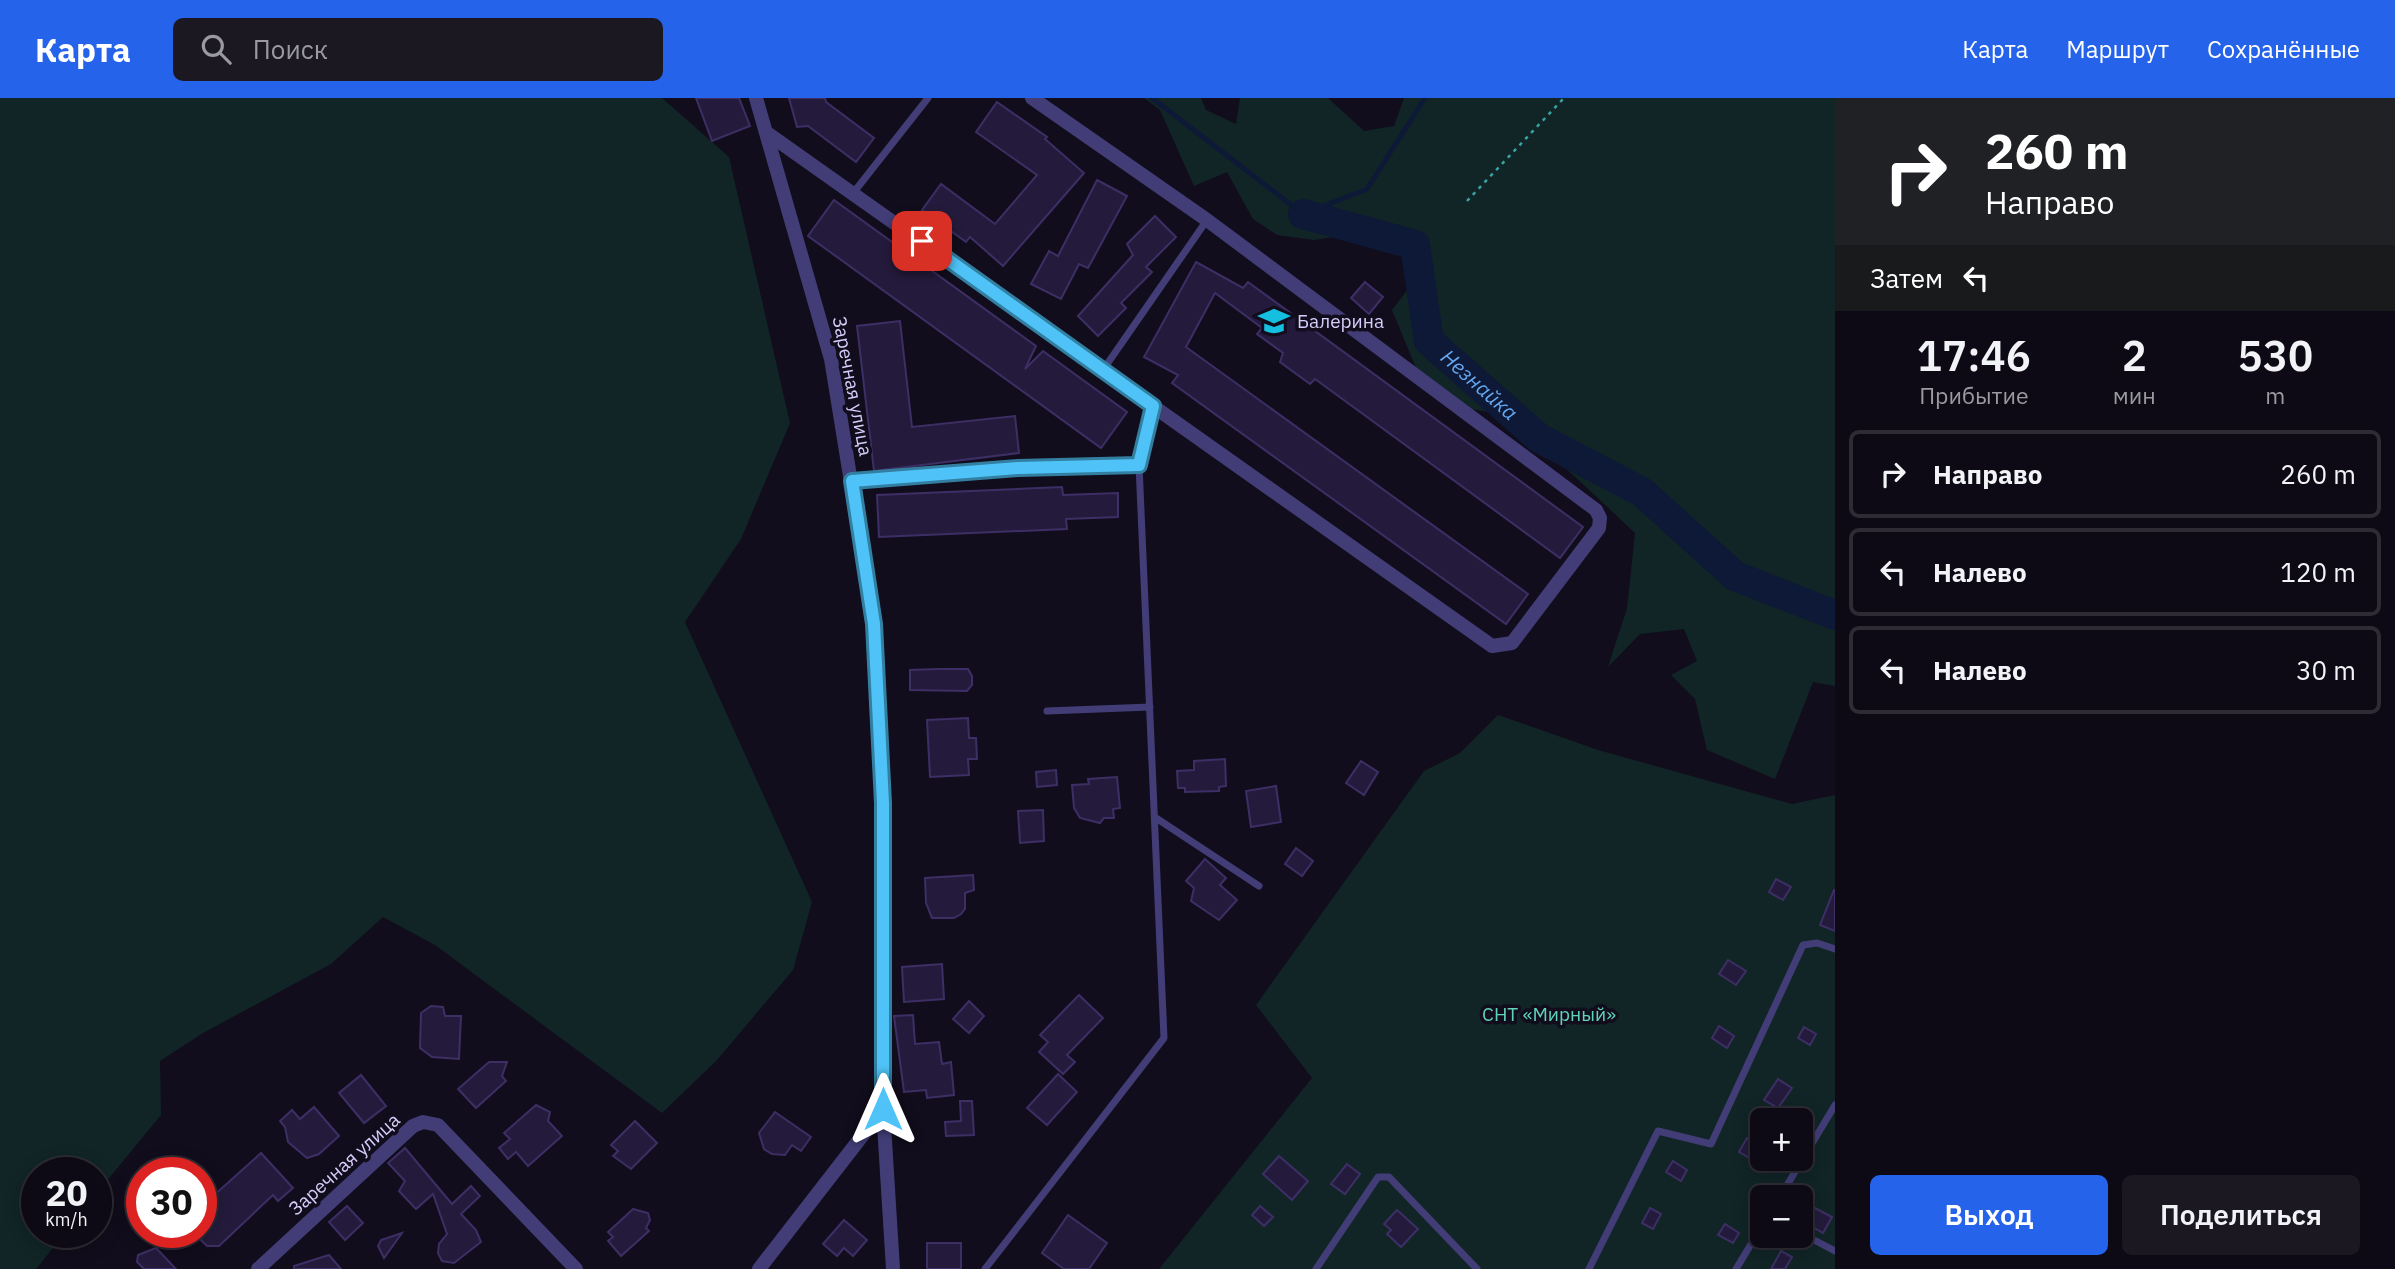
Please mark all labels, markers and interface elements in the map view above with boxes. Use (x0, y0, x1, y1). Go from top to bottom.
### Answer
search box (173, 18, 663, 81)
text: Карта (35, 28, 131, 71)
icon: search (197, 30, 235, 68)
text: Поиск (253, 32, 328, 66)
text: Карта (1962, 33, 2028, 65)
text: Маршрут (2066, 33, 2169, 65)
text: Сохранённые (2207, 33, 2360, 65)
text: 260 m (1985, 119, 2129, 182)
icon: right (1870, 126, 1961, 217)
text: Направо (1985, 181, 2114, 223)
pin (892, 211, 952, 271)
icon: arrive (903, 222, 941, 260)
icon: left (1957, 259, 1995, 297)
text: Затем (1870, 261, 1943, 295)
school or university icon: Балерина (1257, 304, 1291, 338)
place label: Балерина (1297, 309, 1384, 333)
street label: Заречная улица (828, 314, 878, 458)
text: 17:46 (1917, 328, 2031, 383)
text: 2 (2122, 328, 2147, 383)
text: 530 (2238, 328, 2313, 383)
water label: Незнайка (1435, 343, 1524, 426)
text: Прибытие (1919, 380, 2029, 410)
text: мин (2113, 380, 2156, 410)
text: m (2265, 380, 2285, 410)
icon: right (1874, 455, 1912, 493)
text: Направо (1933, 457, 2042, 491)
text: 260 m (2280, 457, 2356, 491)
icon: left (1874, 553, 1912, 591)
text: Налево (1933, 555, 2027, 589)
text: 120 m (2280, 555, 2356, 589)
icon: left (1874, 651, 1912, 689)
text: Налево (1933, 653, 2027, 687)
text: 30 m (2296, 653, 2356, 687)
park label: СНТ «Мирный» (1482, 1002, 1616, 1026)
position arrow (846, 1072, 920, 1146)
street label: Заречная улица (283, 1108, 405, 1220)
map controls (1750, 1108, 1813, 1248)
button: + (1750, 1108, 1813, 1171)
speed limit sign: 30 (126, 1157, 217, 1248)
text: 20 (45, 1170, 88, 1216)
button: Выход (1870, 1175, 2108, 1255)
button: Поделиться (2122, 1175, 2360, 1255)
button: − (1750, 1185, 1813, 1248)
text: km/h (45, 1208, 88, 1231)

